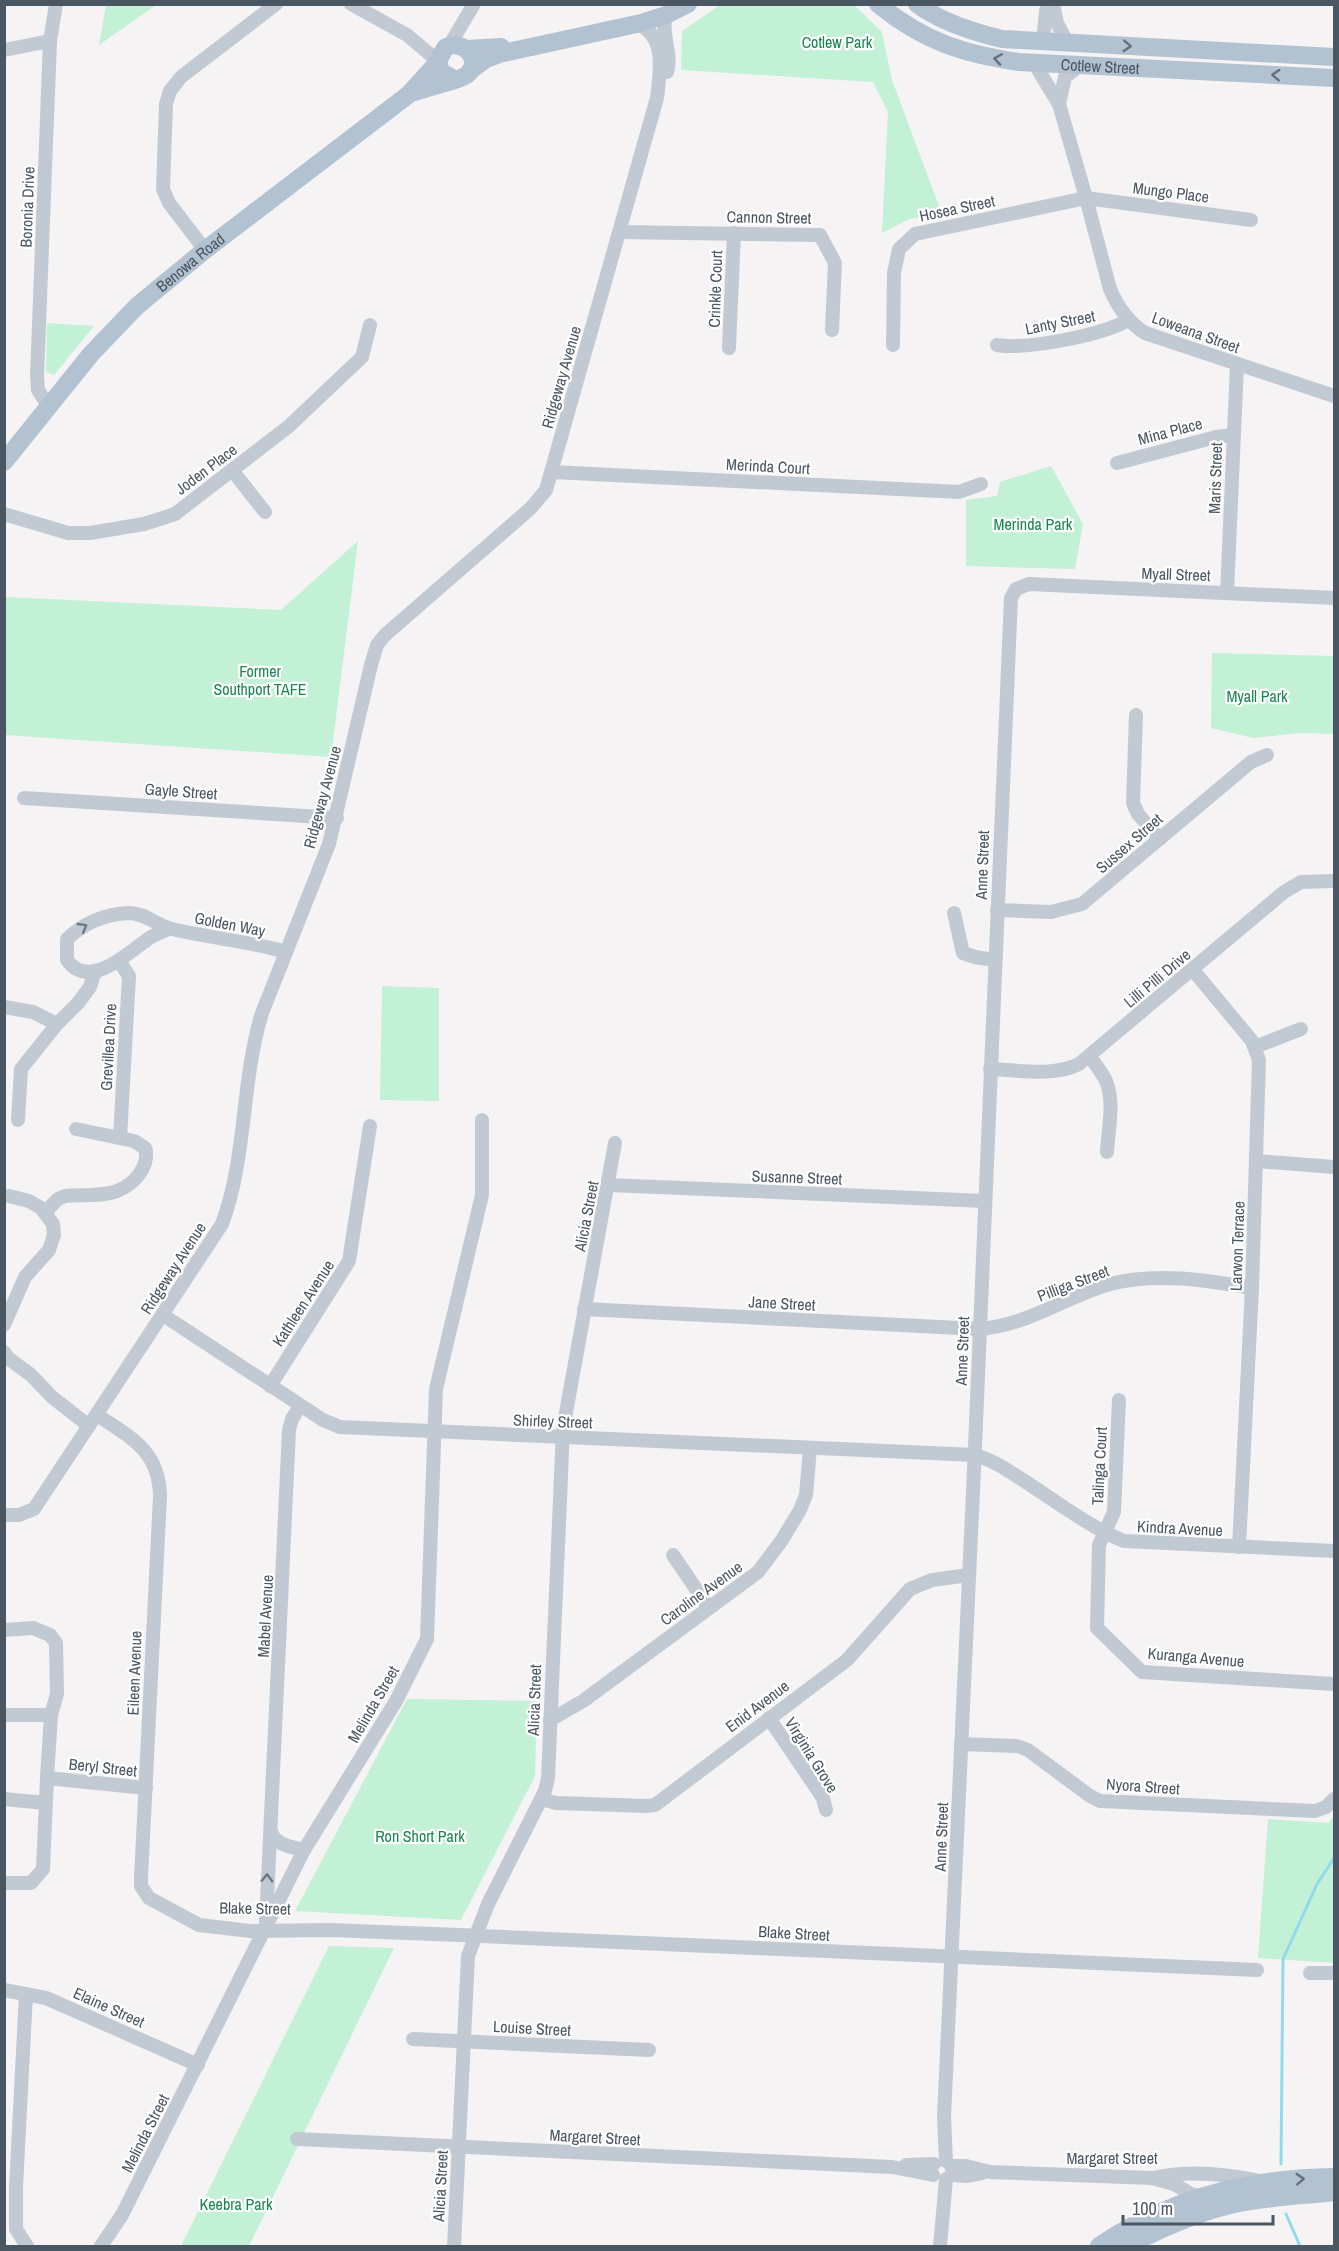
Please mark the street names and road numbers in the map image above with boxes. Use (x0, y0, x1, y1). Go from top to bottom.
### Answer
street label: Cotlew Street (1060, 53, 1140, 79)
street label: Boronia Drive (15, 166, 39, 248)
street label: Mungo Place (1132, 176, 1210, 208)
street label: Hosea Street (917, 189, 997, 227)
street label: Cannon Street (727, 205, 812, 229)
street label: Benowa Road (151, 228, 229, 297)
street label: Crinkle Court (703, 250, 727, 328)
street label: Lanty Street (1023, 304, 1097, 340)
street label: Loweana Street (1149, 306, 1243, 358)
street label: Ridgeway Avenue (536, 323, 586, 431)
street label: Mina Place (1135, 412, 1205, 450)
street label: Joden Place (171, 438, 241, 500)
street label: Maris Street (1203, 442, 1227, 514)
street label: Merinda Court (726, 453, 811, 479)
street label: Myall Street (1141, 562, 1211, 586)
street label: Ridgeway Avenue (298, 743, 346, 851)
street label: Gayle Street (144, 777, 218, 805)
street label: Sussex Street (1091, 808, 1167, 878)
street label: Anne Street (970, 830, 994, 901)
street label: Golden Way (193, 906, 268, 942)
street label: Lilli Pilli Drive (1119, 944, 1195, 1012)
street label: Grevillea Drive (95, 1003, 121, 1091)
street label: Susanne Street (751, 1164, 843, 1190)
street label: Alicia Street (568, 1178, 604, 1254)
street label: Larwon Terrace (1224, 1201, 1250, 1291)
street label: Ridgeway Avenue (135, 1218, 211, 1318)
street label: Kathleen Avenue (267, 1255, 339, 1351)
street label: Pilliga Street (1034, 1259, 1112, 1307)
street label: Jane Street (748, 1290, 816, 1316)
street label: Anne Street (950, 1316, 974, 1387)
street label: Shirley Street (513, 1409, 593, 1433)
street label: Talinga Court (1086, 1426, 1112, 1506)
street label: Kindra Avenue (1137, 1515, 1223, 1541)
street label: Caroline Avenue (655, 1556, 747, 1630)
street label: Mabel Avenue (252, 1574, 278, 1658)
street label: Eileen Avenue (122, 1630, 146, 1716)
street label: Kuranga Avenue (1147, 1642, 1245, 1672)
street label: Melinda Street (342, 1661, 404, 1746)
street label: Alicia Street (522, 1664, 546, 1737)
street label: Enid Avenue (721, 1675, 793, 1737)
street label: Virginia Grove (780, 1713, 844, 1797)
street label: Beryl Street (68, 1752, 139, 1782)
street label: Nyora Street (1105, 1772, 1181, 1800)
street label: Anne Street (929, 1802, 953, 1873)
street label: Blake Street (219, 1896, 291, 1920)
street label: Blake Street (758, 1920, 831, 1946)
street label: Elaine Street (70, 1982, 148, 2033)
street label: Louise Street (492, 2015, 572, 2041)
street label: Melinda Street (116, 2090, 174, 2176)
street label: Margaret Street (549, 2124, 641, 2150)
street label: Margaret Street (1066, 2147, 1158, 2169)
street label: Alicia Street (427, 2149, 453, 2223)

